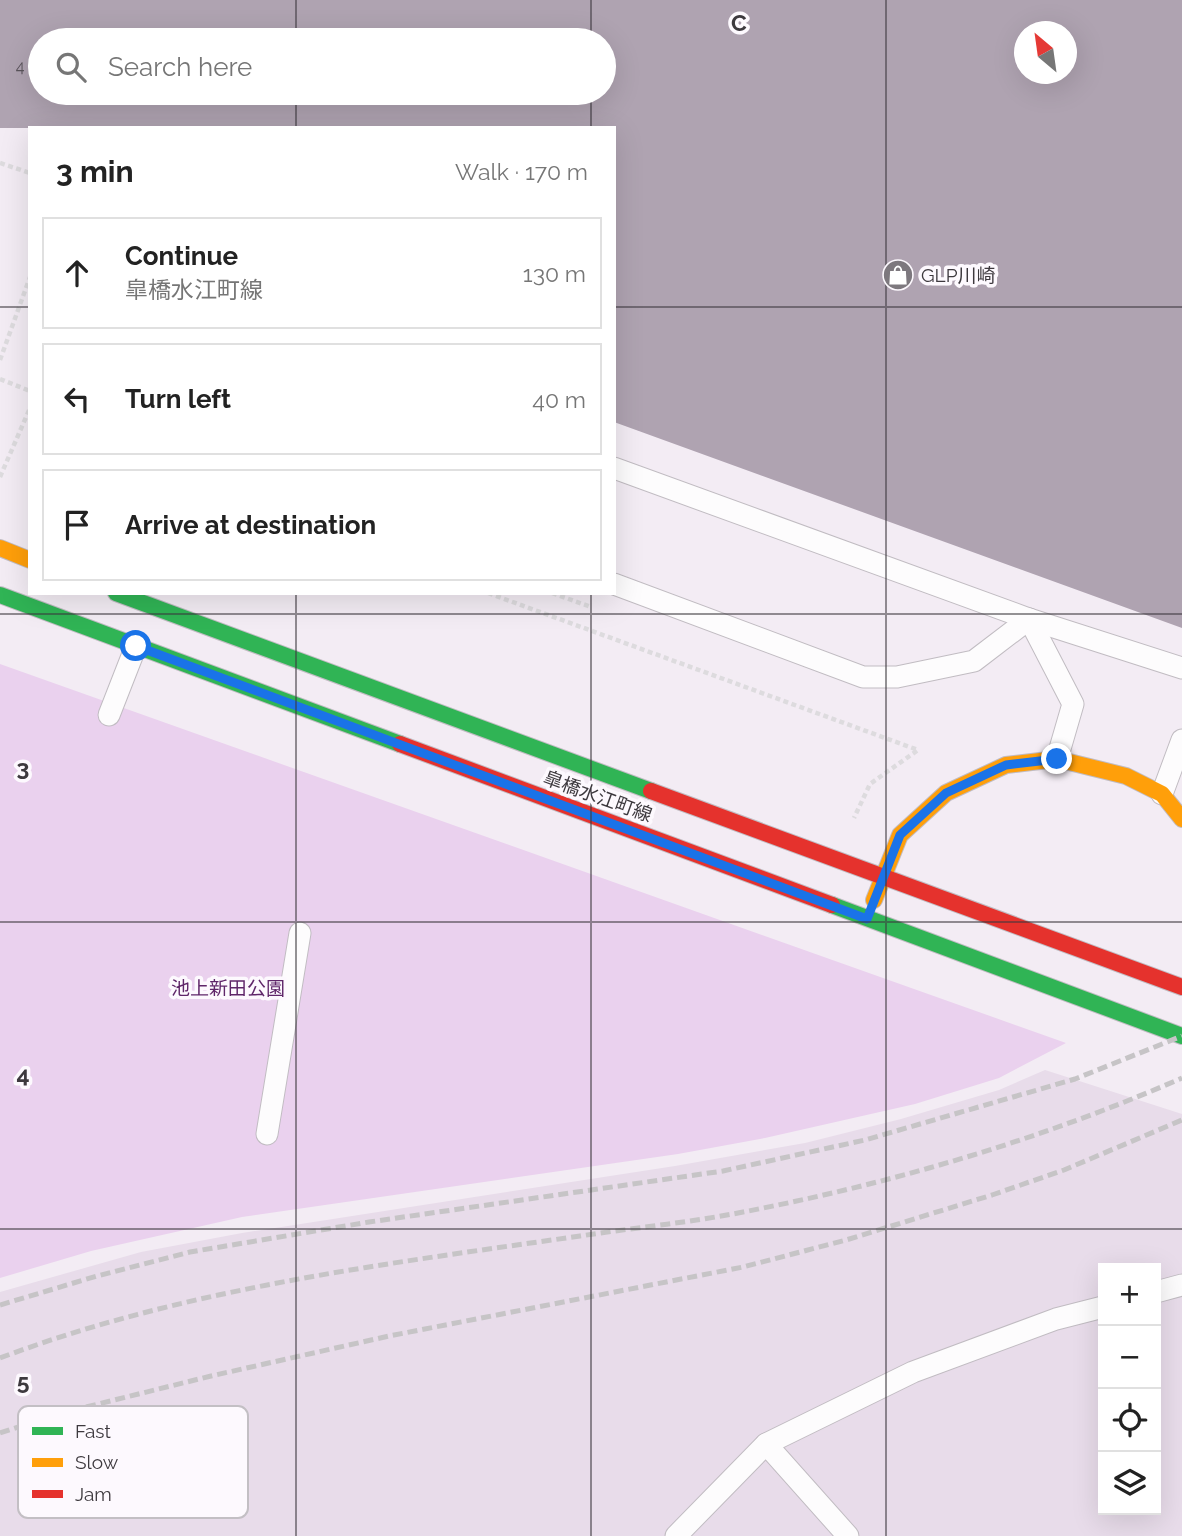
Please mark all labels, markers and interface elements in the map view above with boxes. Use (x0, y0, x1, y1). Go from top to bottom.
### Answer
text: C (731, 9, 747, 36)
north arrow (1014, 21, 1077, 84)
search box (28, 28, 616, 105)
icon: search (52, 48, 90, 86)
text: Search here (108, 52, 252, 82)
house number: 4 (16, 57, 25, 76)
text: 3 min (56, 154, 134, 189)
text: Walk · 170 m (455, 158, 588, 185)
text: Continue (125, 241, 238, 271)
icon: ahead (58, 254, 96, 292)
shop icon: GLP川崎 (881, 258, 915, 292)
text: 130 m (523, 260, 586, 287)
place label: GLP川崎 (921, 264, 996, 286)
text: 皐橋水江町線 (125, 276, 263, 303)
icon: left (58, 380, 96, 418)
text: Turn left (125, 384, 231, 414)
text: 40 m (532, 386, 586, 413)
icon: arrive (58, 506, 96, 544)
text: Arrive at destination (125, 510, 376, 540)
route start (120, 630, 151, 661)
route end (1041, 743, 1072, 774)
text: 3 (17, 754, 29, 781)
street label: 皐橋水江町線 (541, 766, 655, 826)
park label: 池上新田公園 (171, 977, 285, 999)
text: 4 (16, 1061, 30, 1088)
map controls (1098, 1263, 1161, 1515)
button: + (1098, 1263, 1161, 1326)
button: − (1098, 1326, 1161, 1389)
text: 5 (17, 1368, 30, 1395)
button: locate (1098, 1389, 1161, 1452)
legend (18, 1406, 248, 1518)
text: Fast (75, 1420, 111, 1442)
text: Slow (75, 1451, 119, 1473)
button: layers (1098, 1452, 1161, 1515)
text: Jam (75, 1483, 112, 1505)

